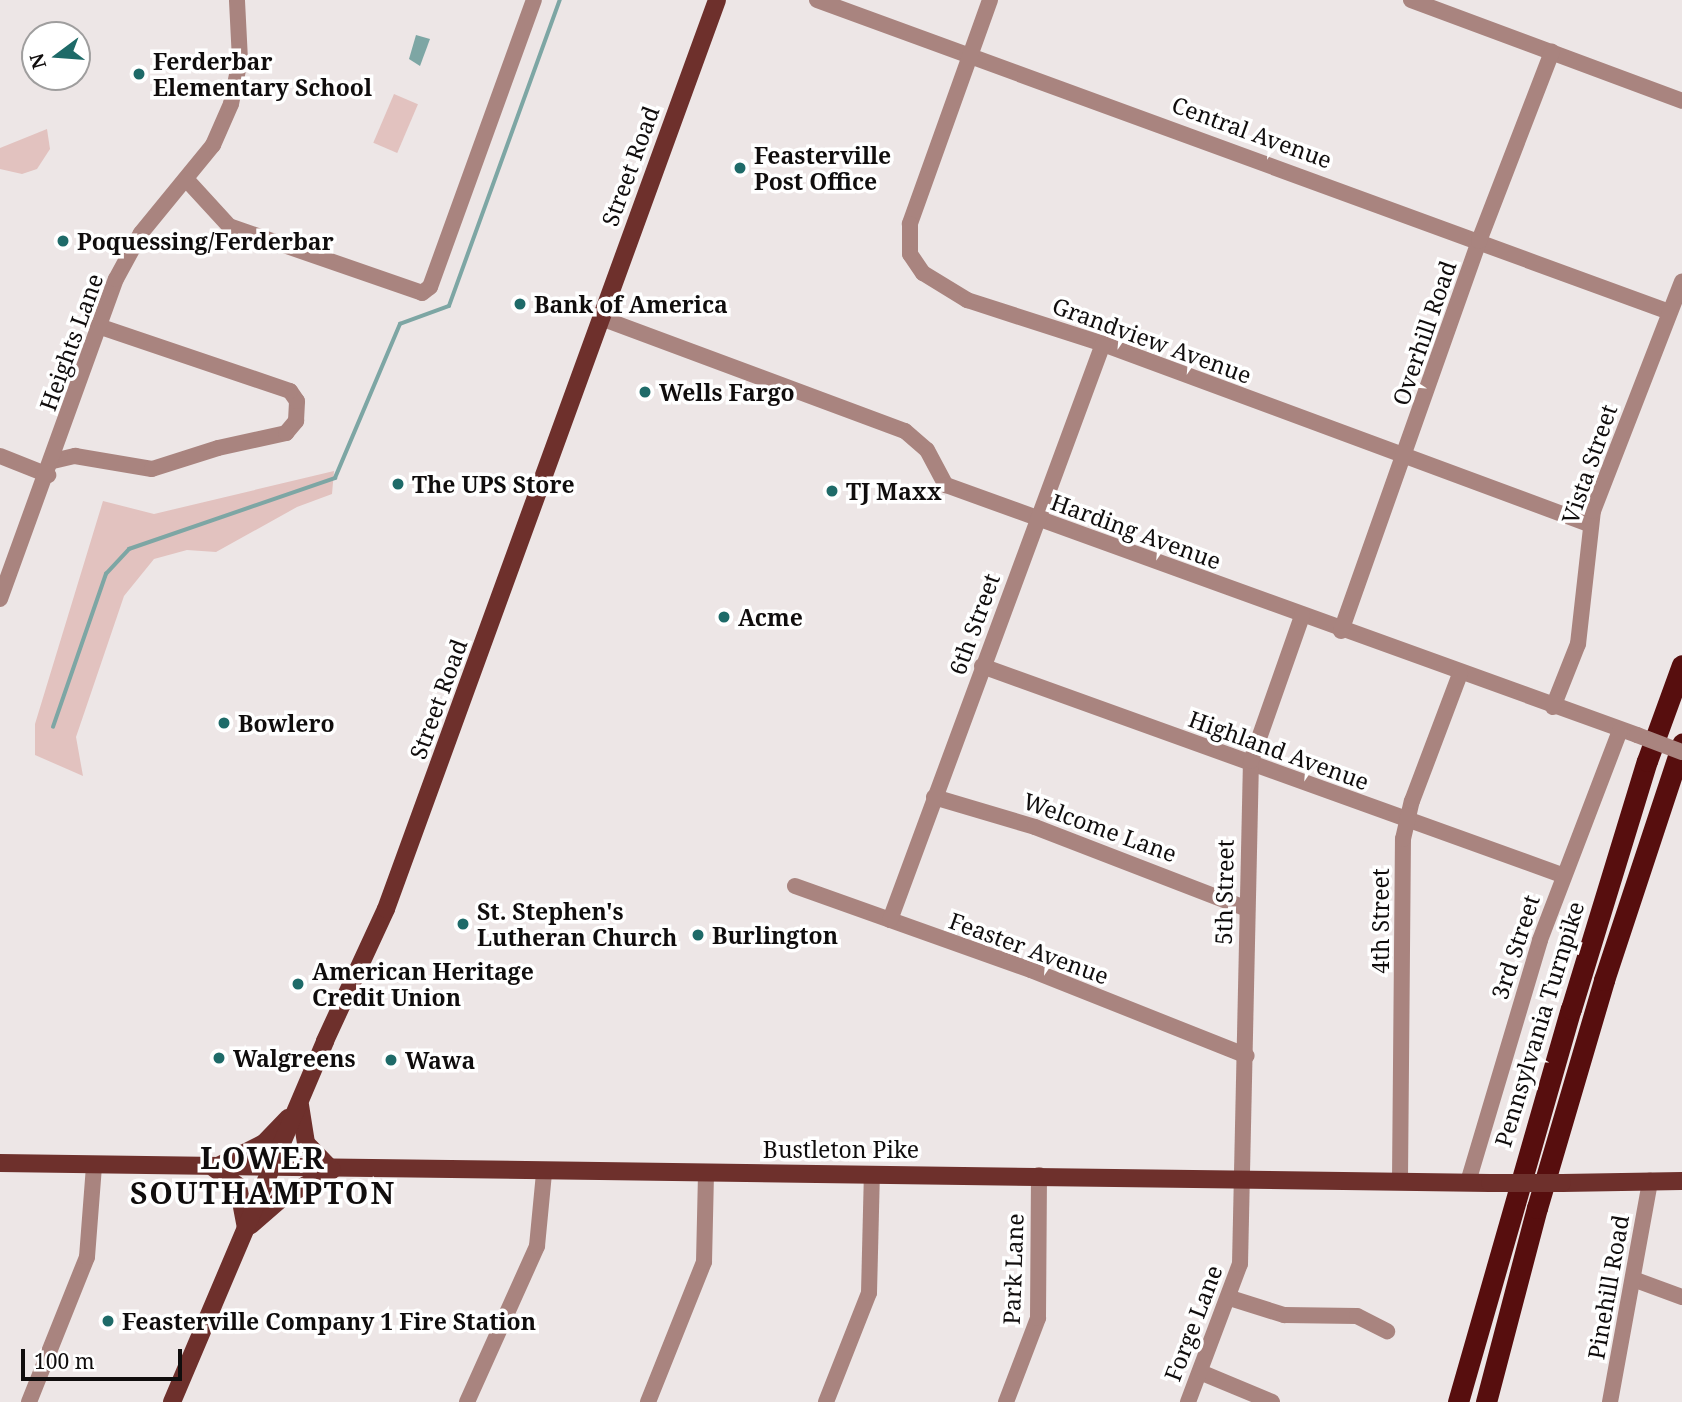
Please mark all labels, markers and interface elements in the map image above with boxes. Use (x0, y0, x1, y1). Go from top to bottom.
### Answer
north arrow (21, 21, 91, 91)
place label: Ferderbar Elementary School (153, 47, 372, 101)
text: N (23, 50, 52, 72)
marker: Ferderbar Elementary School (131, 66, 147, 82)
street label: Central Avenue (1168, 90, 1336, 174)
street label: Street Road (596, 102, 664, 230)
place label: Feasterville Post Office (754, 141, 891, 195)
marker: Feasterville Post Office (732, 160, 748, 176)
place label: Poquessing/Ferderbar (77, 227, 334, 255)
marker: Poquessing/Ferderbar (55, 233, 71, 249)
street label: Overhill Road (1386, 257, 1462, 409)
street label: Heights Lane (33, 270, 109, 414)
place label: Bank of America (534, 290, 728, 318)
street label: Grandview Avenue (1049, 291, 1255, 389)
marker: Bank of America (512, 296, 528, 312)
place label: Wells Fargo (659, 378, 795, 406)
marker: Wells Fargo (637, 384, 653, 400)
street label: Vista Street (1556, 401, 1622, 527)
place label: The UPS Store (412, 470, 575, 498)
marker: The UPS Store (390, 476, 406, 492)
place label: TJ Maxx (846, 477, 942, 505)
marker: TJ Maxx (824, 483, 840, 499)
street label: Harding Avenue (1047, 487, 1225, 575)
street label: 6th Street (943, 570, 1005, 678)
place label: Acme (738, 603, 803, 631)
marker: Acme (716, 609, 732, 625)
street label: Street Road (404, 635, 472, 763)
street label: Highland Avenue (1185, 705, 1373, 795)
place label: Bowlero (238, 709, 335, 737)
marker: Bowlero (216, 715, 232, 731)
street label: Welcome Lane (1020, 786, 1180, 868)
street label: 5th Street (1209, 839, 1239, 945)
street label: 4th Street (1366, 868, 1394, 974)
street label: 3rd Street (1485, 891, 1545, 1003)
place label: St. Stephen's Lutheran Church (477, 897, 677, 951)
street label: Pennsylvania Turnpike (1489, 898, 1589, 1150)
street label: Feaster Avenue (945, 906, 1113, 990)
marker: St. Stephen's Lutheran Church (455, 916, 471, 932)
place label: Burlington (712, 921, 838, 949)
marker: Burlington (690, 927, 706, 943)
place label: American Heritage Credit Union (312, 957, 534, 1011)
marker: American Heritage Credit Union (290, 976, 306, 992)
place label: Walgreens (233, 1044, 356, 1072)
place label: Wawa (405, 1046, 475, 1074)
marker: Walgreens (211, 1050, 227, 1066)
marker: Wawa (383, 1052, 399, 1068)
street label: Bustleton Pike (763, 1135, 919, 1163)
district label: LOWER SOUTHAMPTON (131, 1140, 395, 1210)
street label: Park Lane (997, 1213, 1029, 1325)
street label: Pinehill Road (1582, 1213, 1634, 1361)
street label: Forge Lane (1158, 1261, 1228, 1385)
place label: Feasterville Company 1 Fire Station (122, 1307, 536, 1335)
marker: Feasterville Company 1 Fire Station (100, 1313, 116, 1329)
scale bar (24, 1336, 186, 1380)
text: 100 m (34, 1347, 95, 1375)

